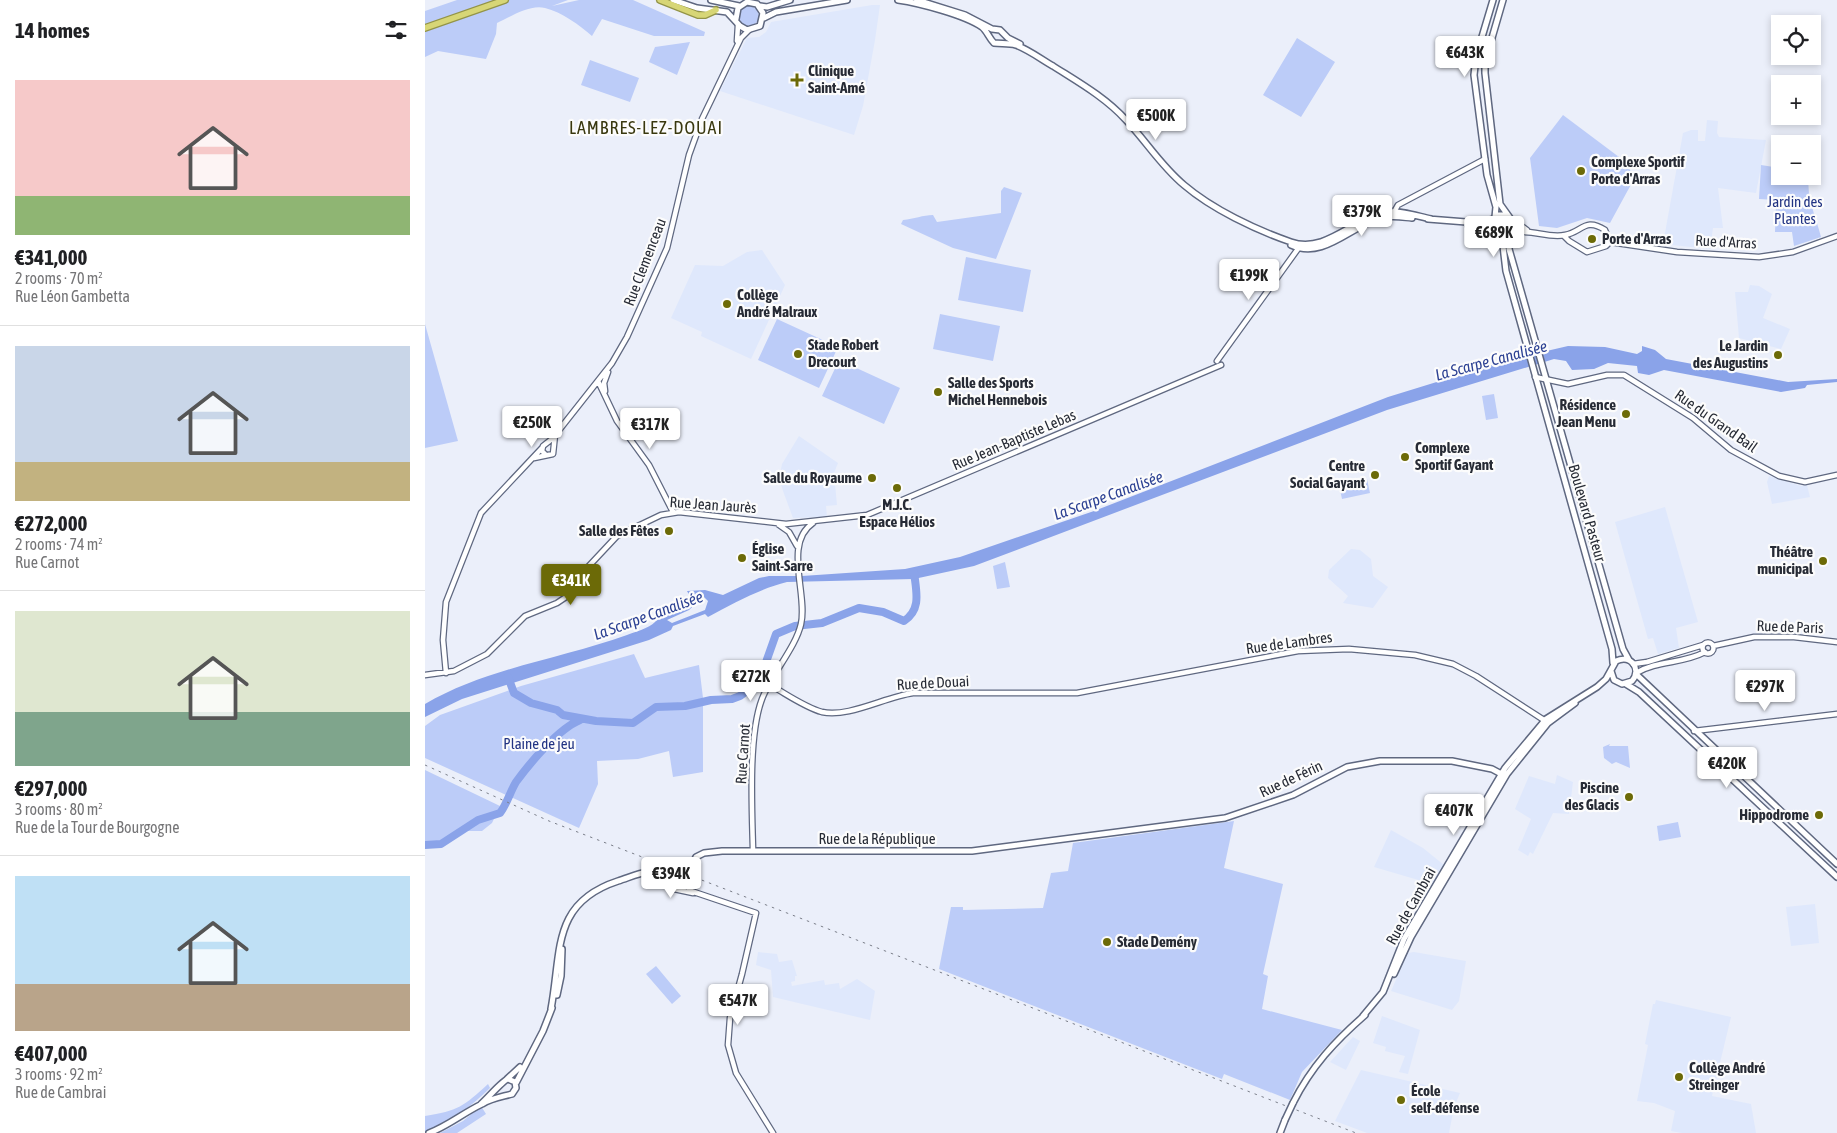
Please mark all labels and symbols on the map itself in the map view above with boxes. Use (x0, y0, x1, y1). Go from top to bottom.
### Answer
pin: €643K (1430, 36, 1500, 78)
place label: Clinique Saint-Amé (808, 62, 865, 96)
marker: Clinique Saint-Amé (790, 73, 804, 87)
pin: €500K (1121, 98, 1191, 141)
district label: LAMBRES-LEZ-DOUAI (569, 117, 723, 138)
place label: Complexe Sportif Porte d'Arras (1591, 153, 1685, 187)
marker: Complexe Sportif Porte d'Arras (1575, 165, 1587, 177)
park label: Jardin des Plantes (1767, 193, 1823, 227)
pin: €379K (1327, 194, 1397, 237)
street label: Rue Clemenceau (620, 216, 669, 308)
pin: €689K (1459, 216, 1529, 258)
place label: Porte d'Arras (1602, 230, 1672, 247)
street label: Rue d'Arras (1695, 231, 1757, 252)
marker: Porte d'Arras (1586, 233, 1598, 245)
pin: €199K (1214, 258, 1284, 301)
place label: Collège André Malraux (736, 286, 817, 320)
marker: Collège André Malraux (721, 298, 733, 310)
place label: Stade Robert Drecourt (808, 336, 879, 370)
water label: La Scarpe Canalisée (1433, 336, 1549, 385)
place label: Le Jardin des Augustins (1693, 337, 1769, 371)
marker: Stade Robert Drecourt (792, 348, 804, 360)
marker: Le Jardin des Augustins (1772, 349, 1784, 361)
place label: Salle des Sports Michel Hennebois (948, 374, 1048, 408)
marker: Salle des Sports Michel Hennebois (932, 386, 944, 398)
street label: Rue du Grand Bail (1672, 386, 1761, 455)
place label: Résidence Jean Menu (1556, 396, 1616, 430)
pin: €250K (497, 406, 567, 448)
street label: Rue Jean-Baptiste Lebas (949, 406, 1078, 473)
pin: €317K (615, 408, 685, 450)
marker: Résidence Jean Menu (1620, 408, 1632, 420)
place label: Complexe Sportif Gayant (1415, 439, 1494, 473)
marker: Complexe Sportif Gayant (1399, 451, 1411, 463)
place label: Centre Social Gayant (1290, 457, 1366, 491)
street label: Boulevard Pasteur (1565, 462, 1610, 564)
water label: La Scarpe Canalisée (1051, 467, 1166, 524)
place label: Salle du Royaume (763, 469, 862, 486)
marker: Centre Social Gayant (1369, 469, 1381, 481)
marker: Salle du Royaume (866, 472, 878, 484)
marker: M.J.C. Espace Hélios (891, 482, 903, 494)
street label: Rue Jean Jaurès (669, 493, 757, 516)
place label: M.J.C. Espace Hélios (859, 496, 935, 530)
place label: Salle des Fêtes (579, 522, 660, 539)
marker: Salle des Fêtes (663, 525, 675, 537)
place label: Église Saint-Sarre (752, 540, 813, 574)
place label: Théâtre municipal (1757, 543, 1814, 577)
marker: Église Saint-Sarre (736, 552, 748, 564)
marker: Théâtre municipal (1817, 555, 1829, 567)
pin: €341K (536, 564, 606, 606)
water label: La Scarpe Canalisée (591, 587, 706, 644)
street label: Rue de Paris (1756, 617, 1824, 636)
street label: Rue de Lambres (1245, 628, 1333, 657)
pin: €272K (716, 660, 786, 702)
pin: €297K (1730, 670, 1800, 712)
street label: Rue de Douai (896, 672, 970, 693)
street label: Rue Carnot (732, 723, 753, 785)
park label: Plaine de jeu (503, 735, 575, 752)
pin: €420K (1692, 746, 1762, 789)
street label: Rue de Férin (1257, 757, 1325, 800)
place label: Piscine des Glacis (1565, 779, 1620, 813)
marker: Piscine des Glacis (1623, 791, 1635, 803)
pin: €407K (1419, 794, 1489, 836)
place label: Hippodrome (1739, 806, 1809, 823)
marker: Hippodrome (1813, 809, 1825, 821)
street label: Rue de la République (819, 830, 936, 847)
pin: €394K (636, 856, 706, 899)
street label: Rue de Cambrai (1382, 864, 1439, 947)
place label: Stade Demény (1117, 933, 1198, 950)
marker: Stade Demény (1101, 936, 1113, 948)
pin: €547K (703, 984, 773, 1026)
place label: Collège André Streinger (1689, 1059, 1766, 1093)
marker: Collège André Streinger (1673, 1071, 1685, 1083)
place label: École self-défense (1411, 1082, 1479, 1116)
marker: École self-défense (1395, 1094, 1407, 1106)

